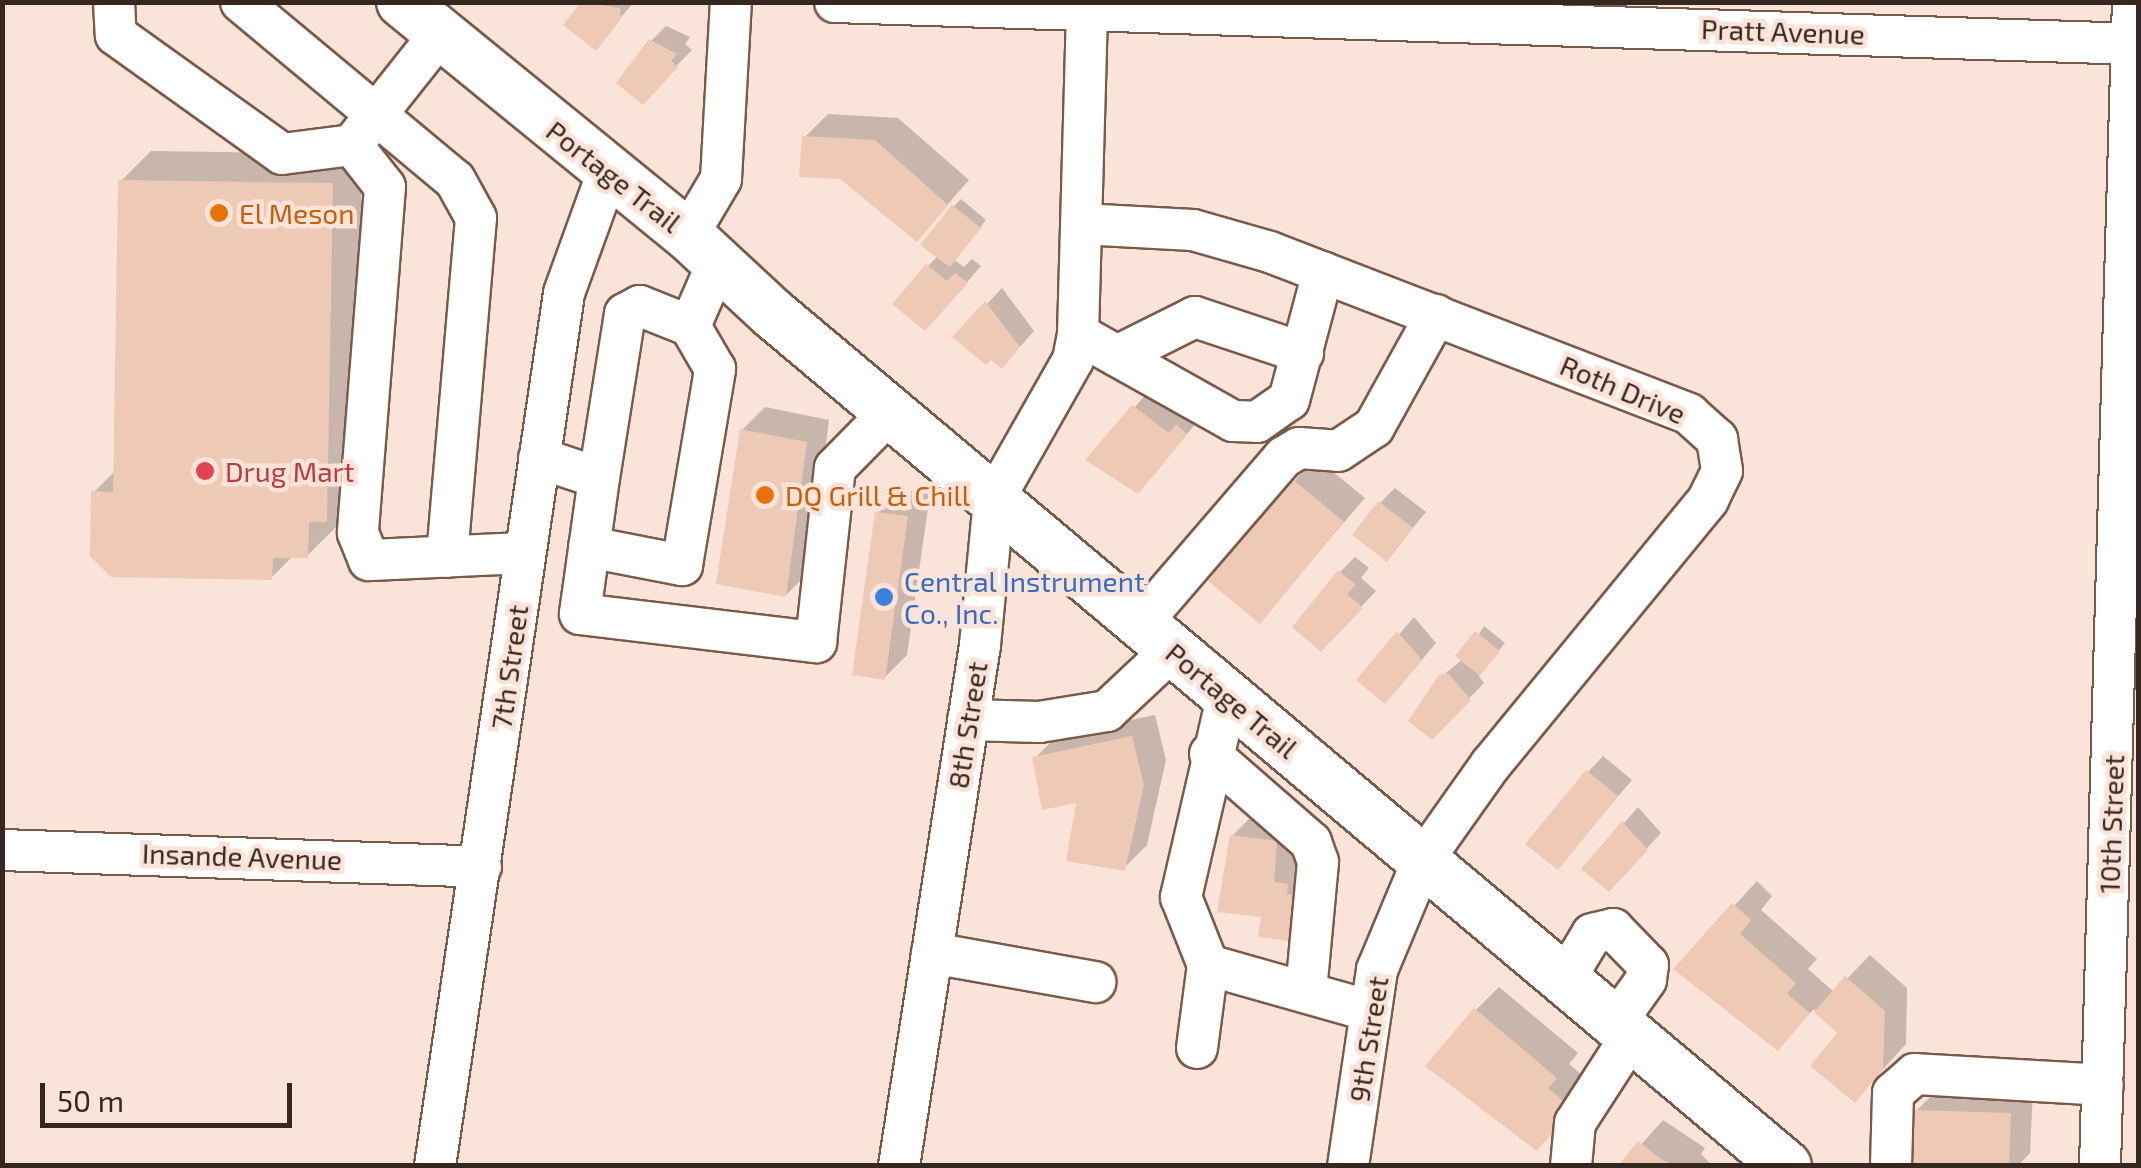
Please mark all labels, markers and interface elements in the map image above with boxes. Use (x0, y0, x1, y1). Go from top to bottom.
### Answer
street label: Pratt Avenue (1700, 11, 1866, 51)
street label: Portage Trail (540, 113, 688, 239)
place label: El Meson (239, 196, 355, 230)
marker: El Meson (208, 202, 230, 224)
street label: Roth Drive (1555, 348, 1691, 430)
place label: Drug Mart (225, 454, 354, 488)
marker: Drug Mart (194, 460, 216, 482)
place label: DQ Grill & Chill (785, 478, 971, 512)
marker: DQ Grill & Chill (754, 484, 776, 506)
place label: Central Instrument Co., Inc. (904, 564, 1145, 630)
marker: Central Instrument Co., Inc. (873, 586, 895, 608)
street label: 7th Street (484, 603, 534, 731)
street label: Portage Trail (1159, 635, 1305, 765)
street label: 8th Street (940, 659, 994, 791)
street label: 10th Street (2092, 754, 2130, 894)
street label: Insande Avenue (141, 836, 343, 876)
street label: 9th Street (1341, 974, 1395, 1104)
scale bar (45, 1063, 298, 1125)
text: 50 m (57, 1082, 124, 1118)

